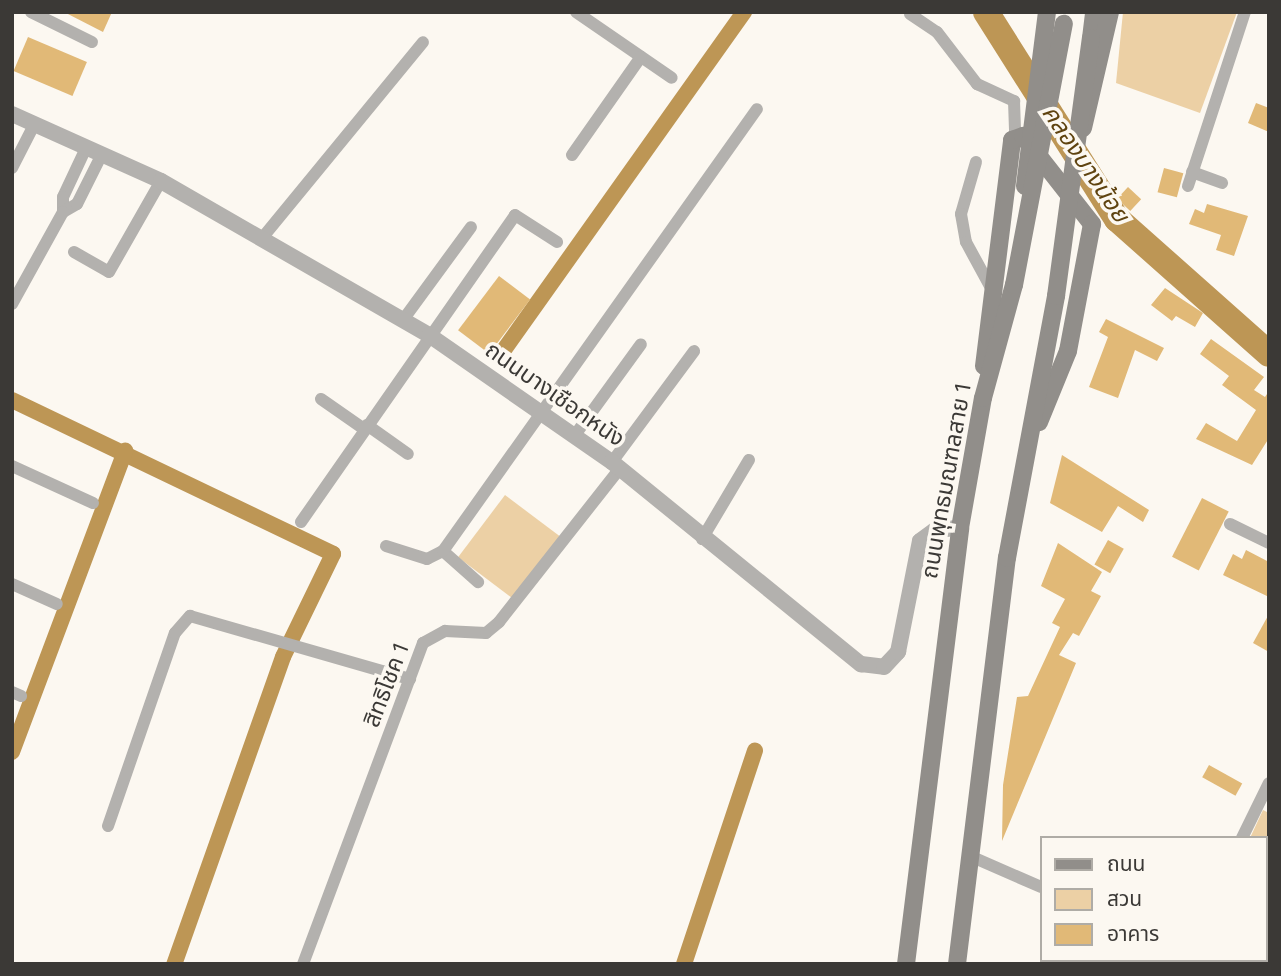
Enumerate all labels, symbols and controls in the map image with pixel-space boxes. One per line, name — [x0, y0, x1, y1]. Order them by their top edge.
water label: คลองบางน้อย — [1035, 100, 1135, 228]
street label: ถนนบางเชือกหนัง — [480, 336, 630, 452]
street label: ถนนพุทธมณฑลสาย 1 — [915, 381, 977, 581]
street label: สิทธิโชค 1 — [357, 639, 415, 731]
legend — [1040, 836, 1267, 962]
text: ถนน — [1107, 851, 1145, 877]
text: สวน — [1107, 886, 1142, 912]
text: อาคาร — [1107, 921, 1159, 947]

